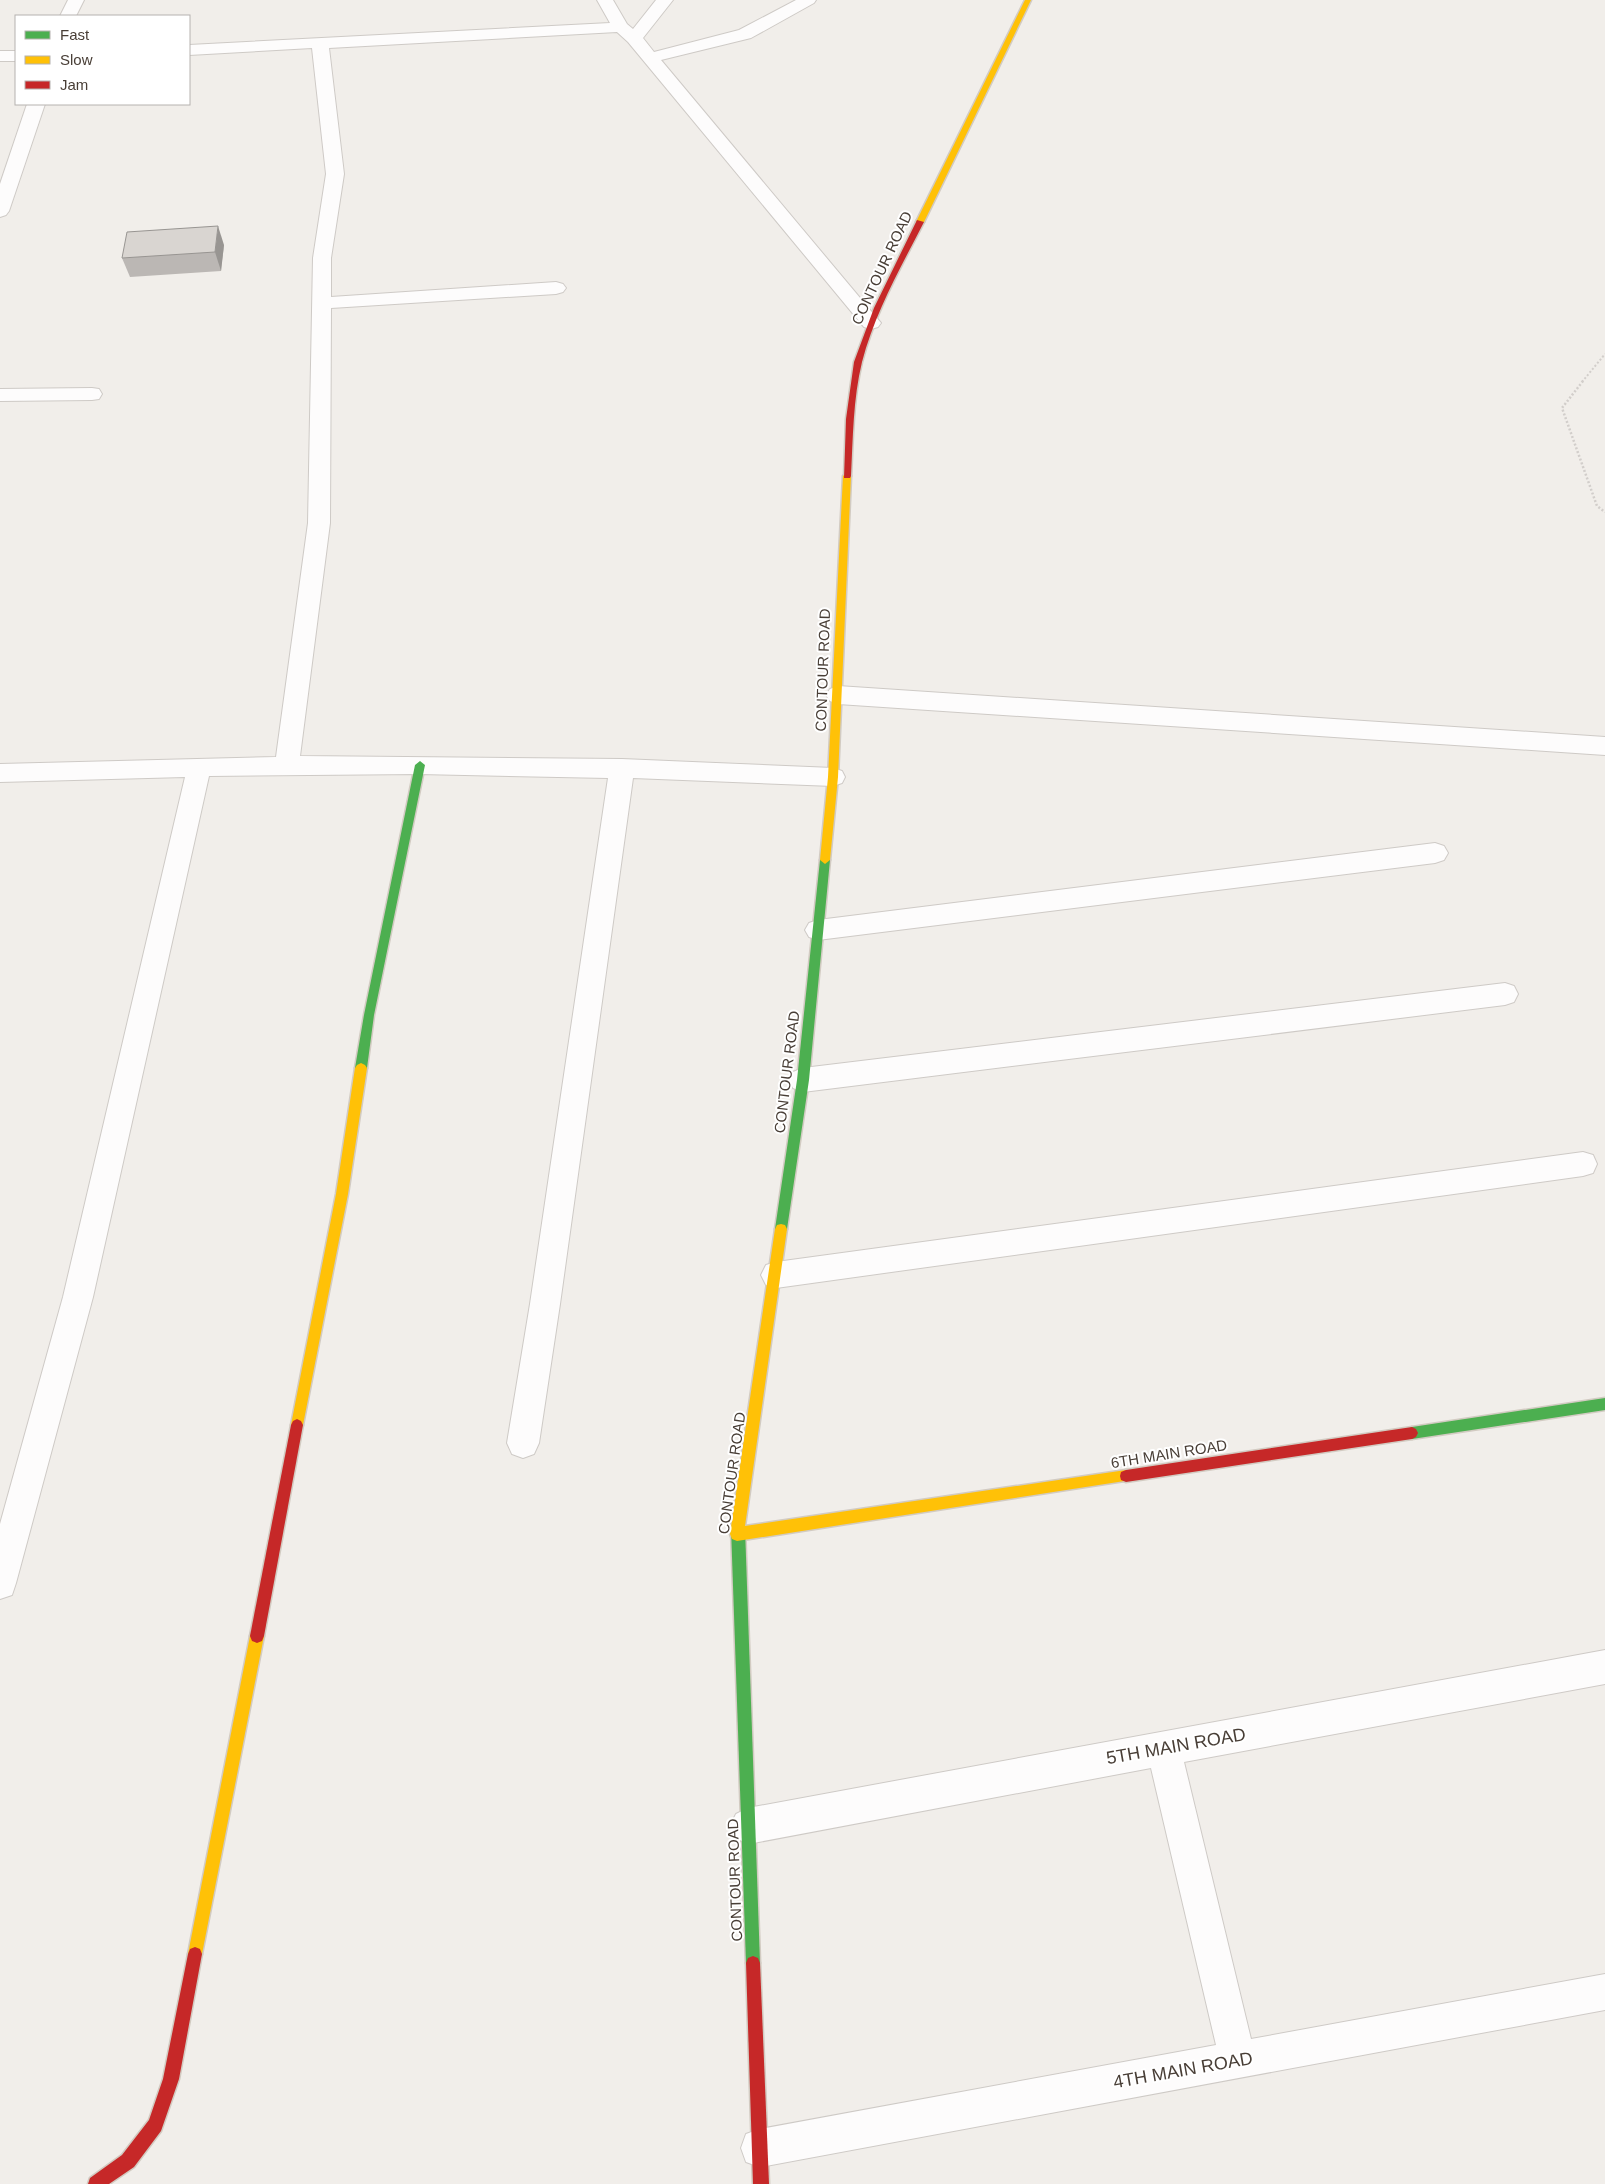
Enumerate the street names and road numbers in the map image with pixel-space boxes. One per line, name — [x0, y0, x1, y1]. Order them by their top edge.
street label: CONTOUR ROAD — [848, 208, 915, 327]
street label: CONTOUR ROAD — [812, 608, 833, 732]
street label: CONTOUR ROAD — [771, 1010, 802, 1134]
street label: CONTOUR ROAD — [715, 1411, 749, 1535]
street label: 6TH MAIN ROAD — [1110, 1436, 1228, 1471]
street label: 5TH MAIN ROAD — [1105, 1724, 1247, 1768]
street label: CONTOUR ROAD — [724, 1818, 745, 1942]
street label: 4TH MAIN ROAD — [1112, 2048, 1254, 2092]

